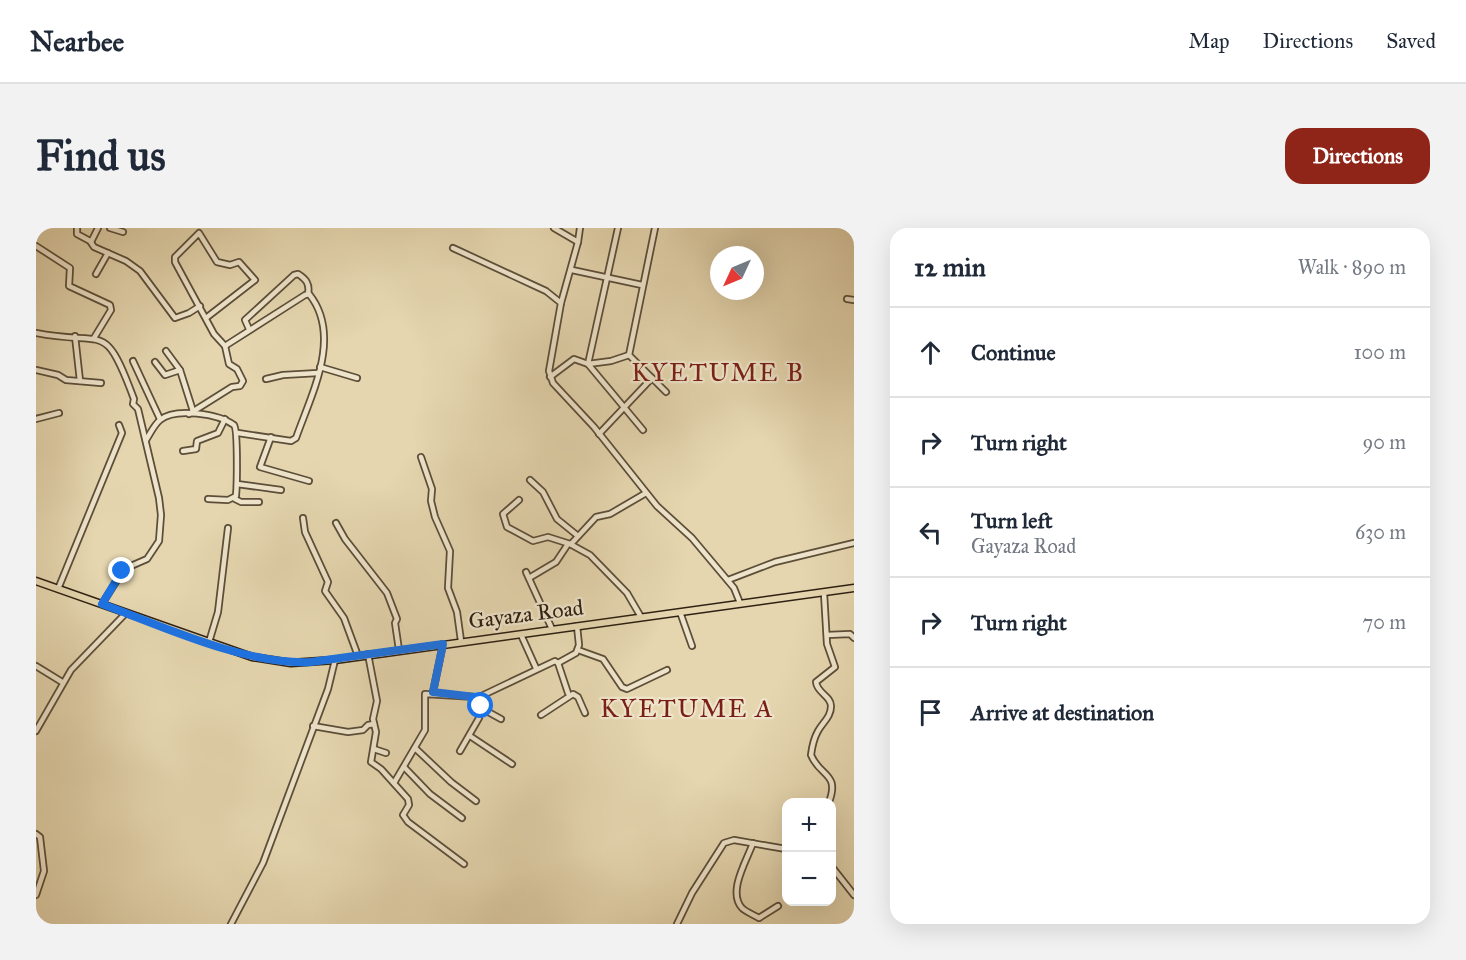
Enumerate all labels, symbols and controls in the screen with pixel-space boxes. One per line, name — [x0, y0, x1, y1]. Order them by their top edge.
text: Nearbee — [30, 24, 124, 59]
text: Map — [1189, 28, 1230, 54]
text: Directions — [1263, 28, 1353, 54]
text: Saved — [1386, 28, 1436, 54]
button: Directions — [1285, 128, 1430, 184]
text: Find us — [36, 130, 166, 182]
north arrow — [710, 246, 764, 300]
text: 12 min — [914, 251, 986, 283]
text: Walk · 890 m — [1298, 255, 1406, 279]
icon: ahead — [914, 336, 947, 369]
text: Continue — [971, 339, 1056, 366]
text: 100 m — [1354, 340, 1406, 364]
district label: KYETUME B — [631, 356, 805, 388]
icon: right — [914, 426, 947, 459]
text: Turn right — [971, 429, 1067, 456]
text: 90 m — [1363, 430, 1406, 454]
text: Turn left — [971, 507, 1053, 534]
icon: left — [914, 516, 947, 549]
text: 630 m — [1355, 520, 1406, 544]
text: Gayaza Road — [971, 534, 1076, 558]
route end — [108, 557, 134, 583]
street label: Gayaza Road — [467, 594, 585, 634]
icon: right — [914, 606, 947, 639]
text: Turn right — [971, 609, 1067, 636]
text: 70 m — [1363, 610, 1406, 634]
route start — [467, 692, 493, 718]
district label: KYETUME A — [600, 692, 774, 724]
icon: arrive — [914, 696, 947, 729]
text: Arrive at destination — [971, 699, 1154, 726]
map controls — [782, 798, 836, 906]
button: + — [782, 798, 836, 852]
button: − — [782, 852, 836, 906]

